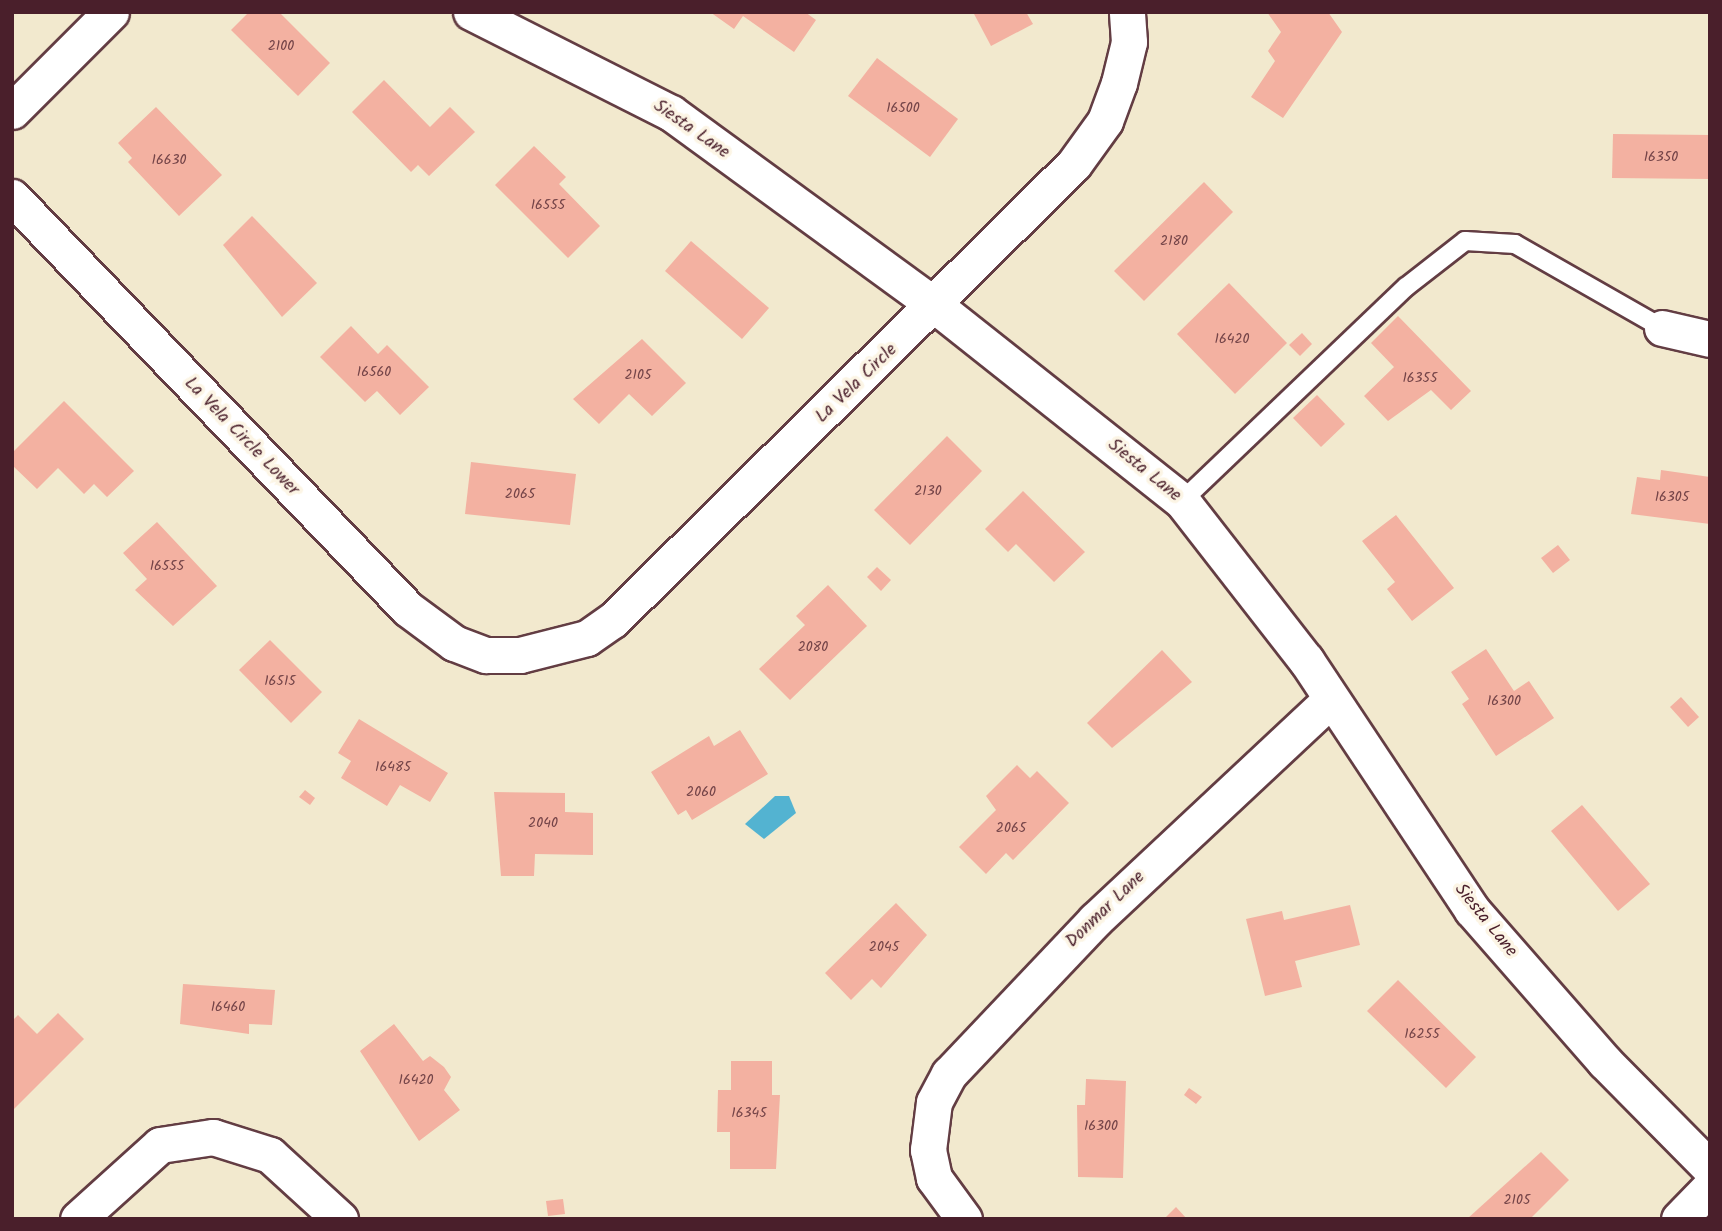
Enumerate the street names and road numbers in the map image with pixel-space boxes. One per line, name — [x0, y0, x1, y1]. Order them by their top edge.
street label: Siesta Lane — [649, 96, 733, 164]
street label: La Vela Circle — [812, 340, 902, 428]
street label: La Vela Circle Lower — [179, 373, 303, 501]
street label: Siesta Lane — [1103, 435, 1185, 507]
street label: Donmar Lane — [1062, 867, 1150, 953]
street label: Siesta Lane — [1449, 880, 1521, 962]

